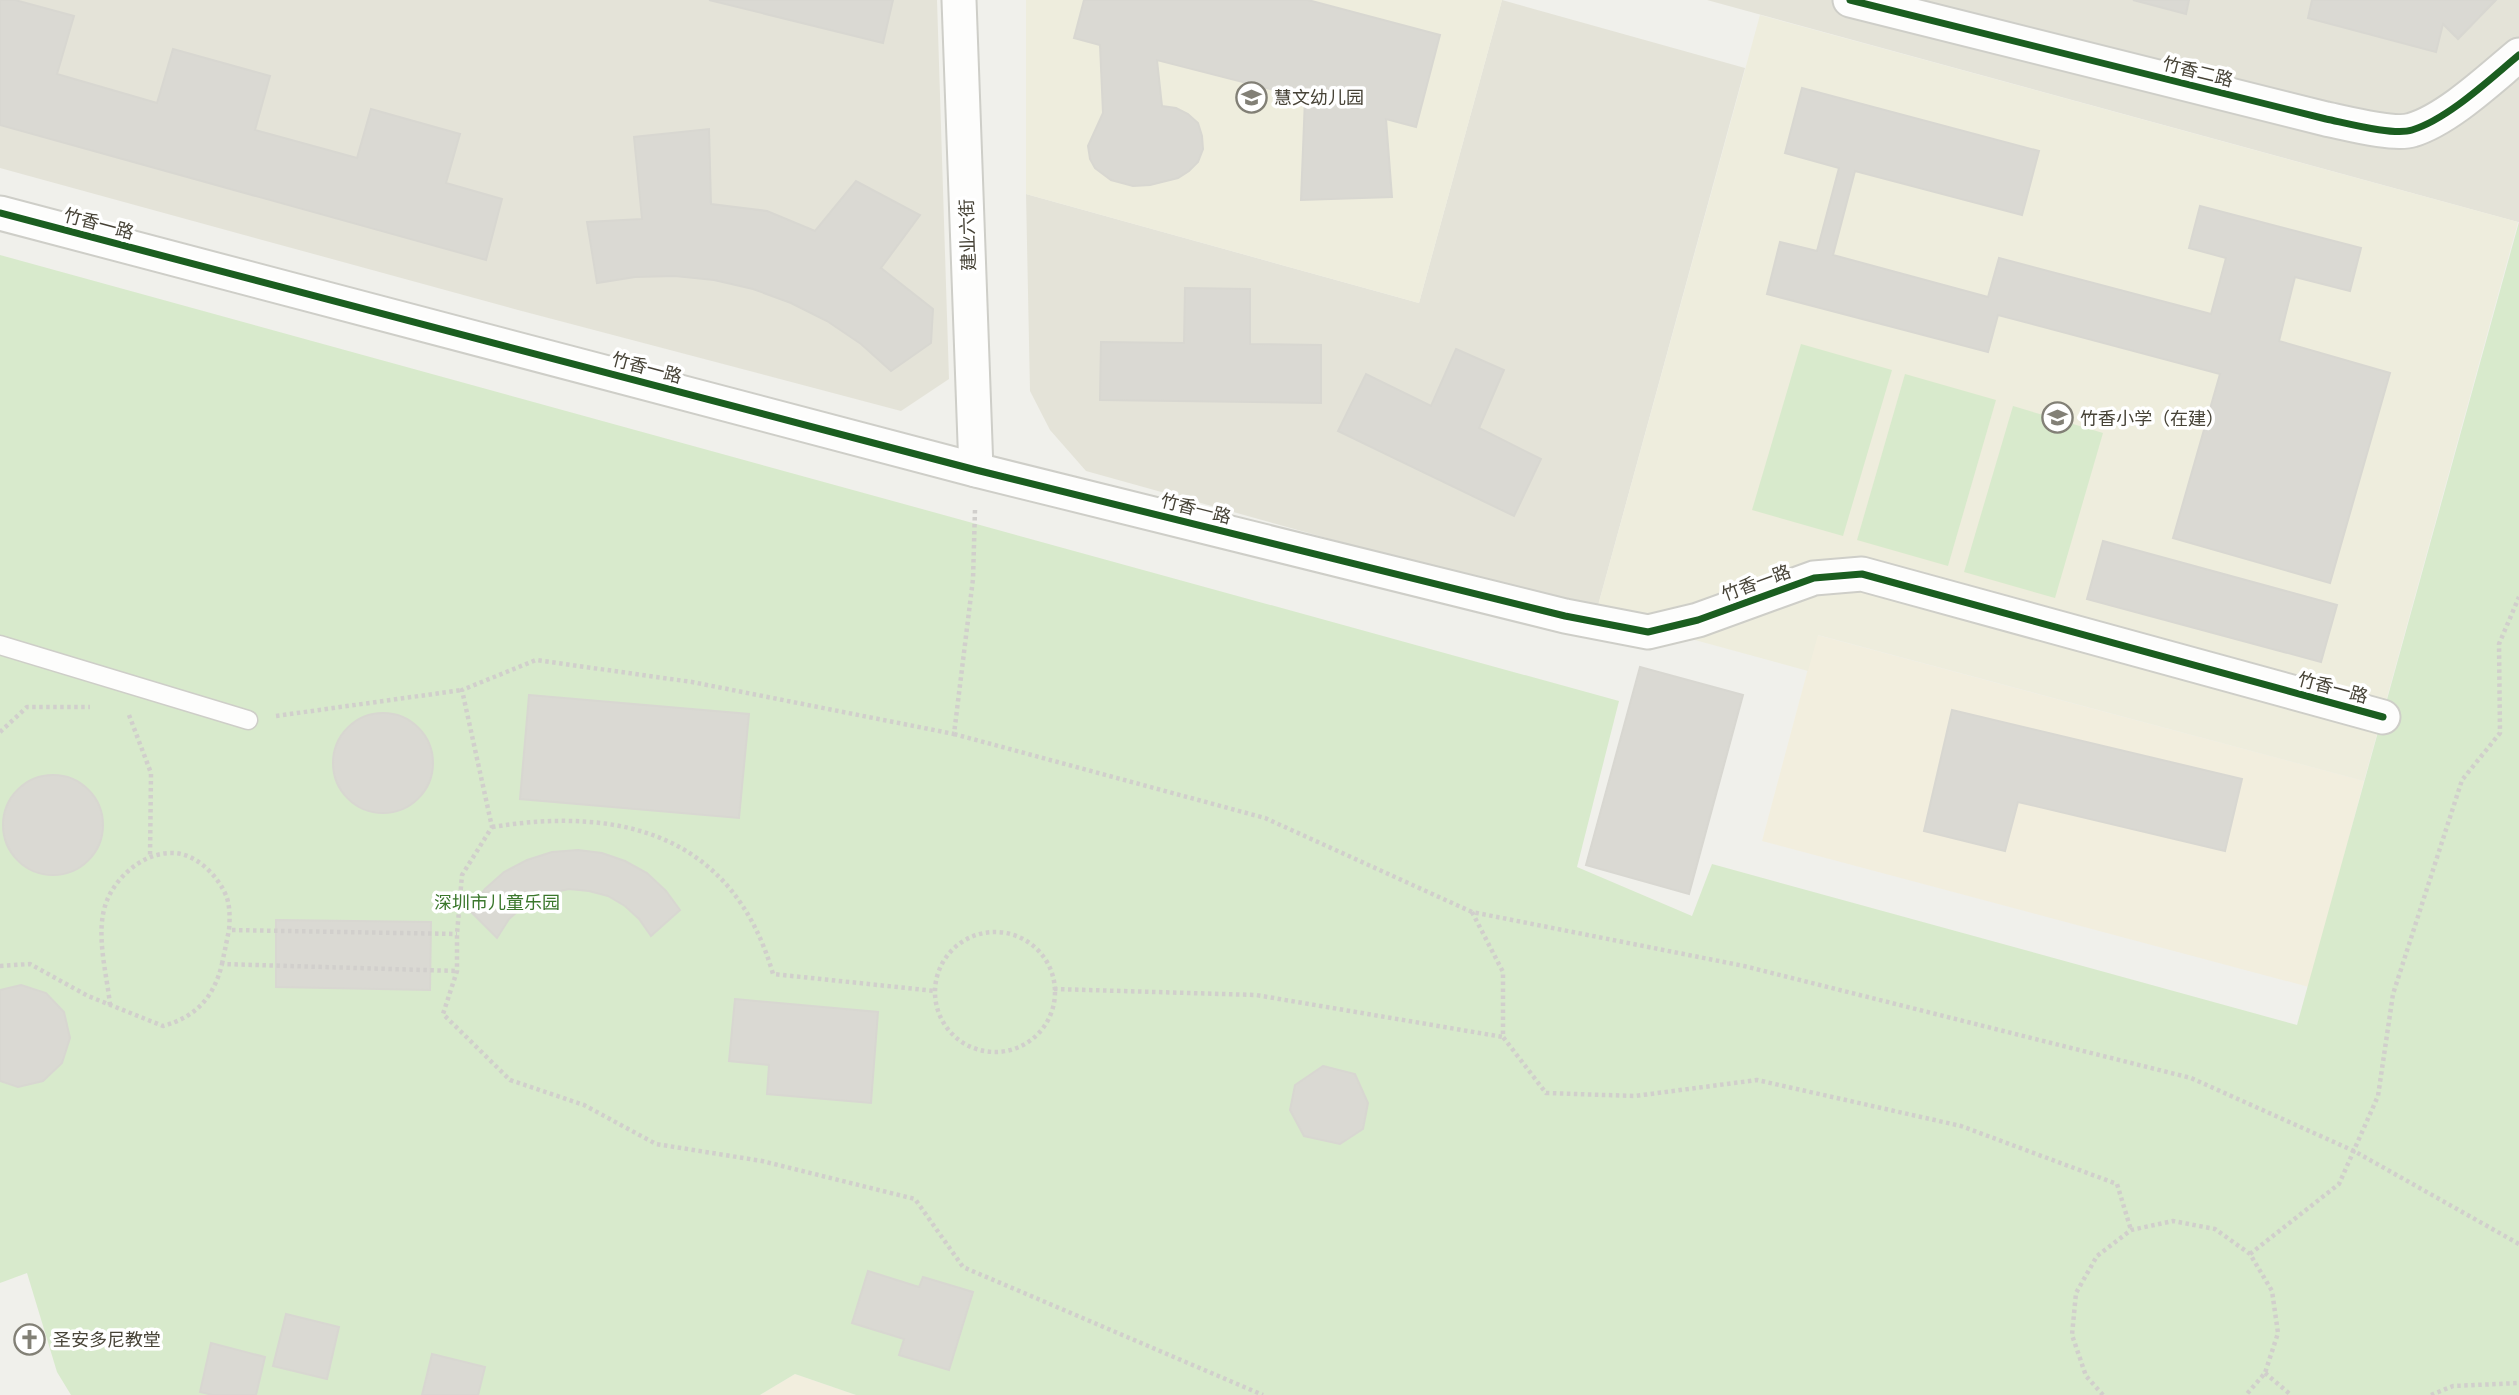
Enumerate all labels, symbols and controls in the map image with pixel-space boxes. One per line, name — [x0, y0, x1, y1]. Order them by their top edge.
street label: 竹香二路 — [2161, 53, 2235, 89]
school or university icon: 慧文幼儿园 — [1234, 80, 1268, 114]
place label: 慧文幼儿园 — [1274, 87, 1364, 107]
street label: 建业六街 — [956, 199, 978, 271]
street label: 竹香一路 — [62, 204, 136, 242]
street label: 竹香一路 — [610, 348, 684, 386]
school or university icon: 竹香小学（在建） — [2040, 401, 2074, 435]
place label: 竹香小学（在建） — [2080, 408, 2224, 428]
street label: 竹香一路 — [1159, 490, 1233, 526]
street label: 竹香一路 — [1719, 560, 1793, 604]
street label: 竹香一路 — [2296, 668, 2370, 706]
park label: 深圳市儿童乐园 — [434, 892, 560, 912]
church icon: 圣安多尼教堂 — [13, 1322, 47, 1356]
place label: 圣安多尼教堂 — [53, 1329, 161, 1349]

